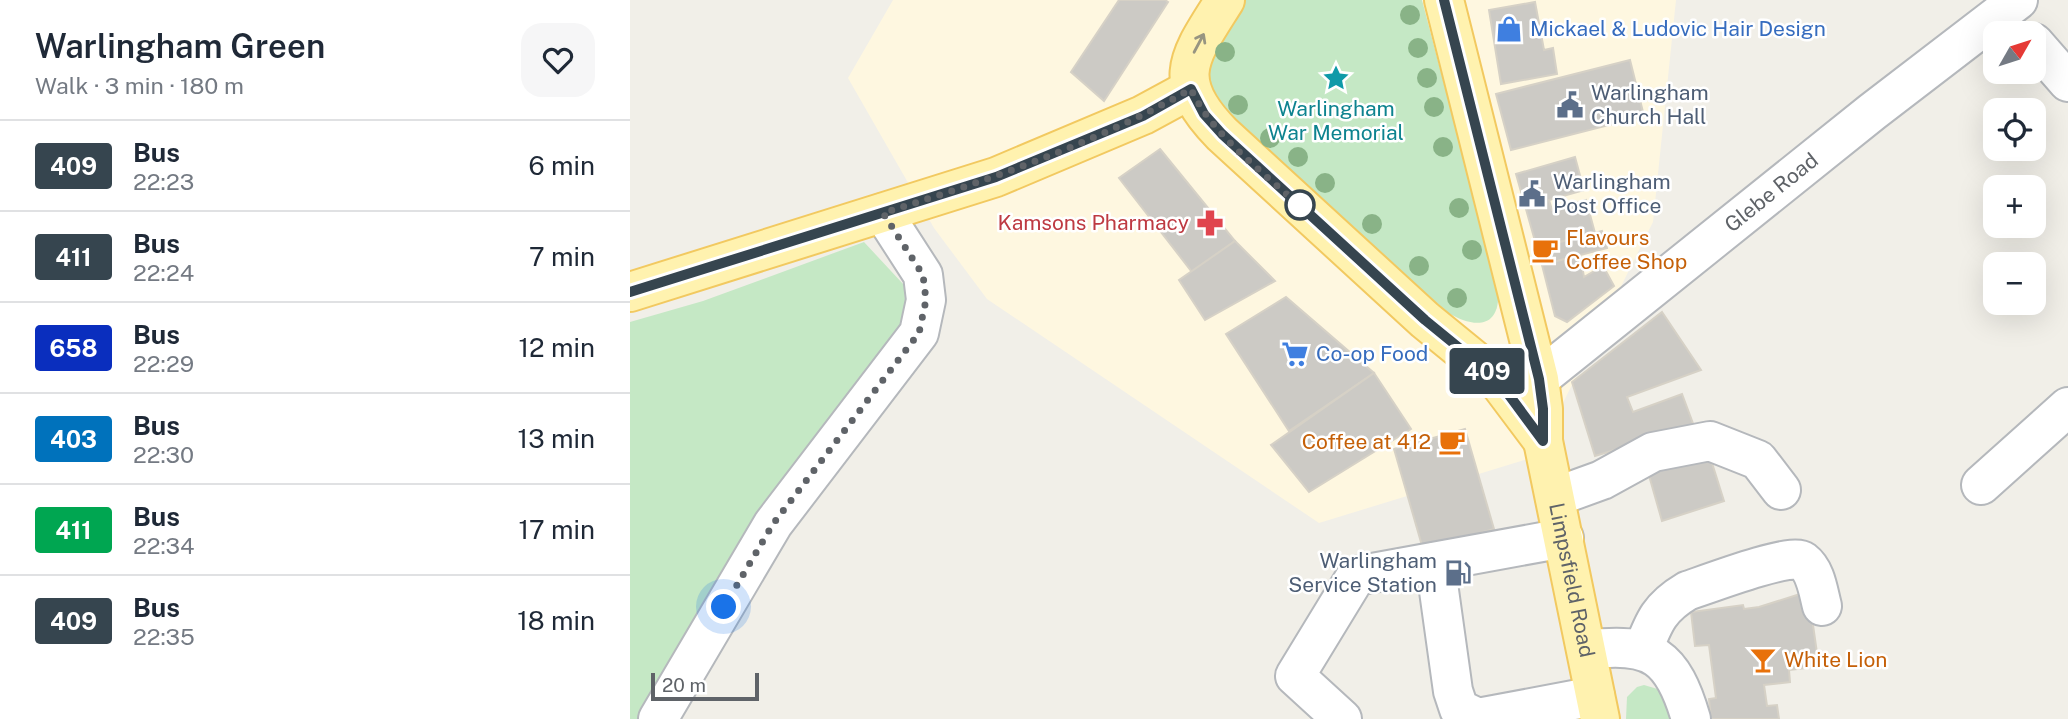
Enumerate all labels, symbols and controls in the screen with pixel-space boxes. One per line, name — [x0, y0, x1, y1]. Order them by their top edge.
shop icon: Mickael & Ludovic Hair Design — [1494, 14, 1524, 44]
place label: Mickael & Ludovic Hair Design — [1530, 16, 1826, 41]
north arrow — [1983, 21, 2046, 84]
map controls — [1983, 21, 2046, 315]
button: heart — [521, 23, 595, 97]
text: Warlingham Green — [35, 27, 325, 65]
one-way arrow — [1193, 33, 1207, 53]
place icon: Warlingham War Memorial — [1321, 63, 1351, 93]
text: Walk · 3 min · 180 m — [35, 72, 244, 99]
place label: Warlingham Church Hall — [1591, 80, 1709, 129]
public building icon: Warlingham Church Hall — [1555, 90, 1585, 120]
place label: Warlingham War Memorial — [1268, 96, 1404, 145]
button: locate — [1983, 98, 2046, 161]
text: Bus — [133, 137, 180, 168]
street label: Glebe Road — [1720, 147, 1823, 237]
text: 6 min — [528, 150, 595, 181]
text: 409 — [50, 152, 97, 180]
text: 22:23 — [133, 168, 194, 195]
place label: Warlingham Post Office — [1553, 169, 1671, 218]
button: + — [1983, 175, 2046, 238]
public building icon: Warlingham Post Office — [1517, 179, 1547, 209]
unlabelled marker — [1285, 190, 1315, 220]
pharmacy icon: Kamsons Pharmacy — [1195, 208, 1225, 238]
place label: Kamsons Pharmacy — [998, 210, 1189, 235]
place label: Flavours Coffee Shop — [1566, 225, 1687, 274]
text: Bus — [133, 228, 180, 259]
cafe icon: Flavours Coffee Shop — [1530, 235, 1560, 265]
text: 7 min — [529, 241, 595, 272]
text: 411 — [55, 243, 92, 271]
button: − — [1983, 252, 2046, 315]
text: 22:24 — [133, 259, 194, 286]
text: Bus — [133, 319, 180, 350]
text: 12 min — [519, 332, 595, 363]
text: 658 — [49, 334, 98, 362]
supermarket icon: Co-op Food — [1280, 339, 1310, 369]
place label: Co-op Food — [1316, 341, 1428, 366]
line badge: 409 — [1447, 348, 1527, 394]
text: 22:29 — [133, 350, 194, 377]
text: 409 — [1464, 357, 1510, 385]
text: Bus — [133, 410, 180, 441]
text: 13 min — [518, 423, 595, 454]
text: 403 — [50, 425, 97, 453]
cafe icon: Coffee at 412 — [1437, 427, 1467, 457]
place label: Coffee at 412 — [1302, 429, 1431, 454]
text: 22:30 — [133, 441, 194, 468]
text: Bus — [133, 501, 180, 532]
street label: Limpsfield Road — [1544, 501, 1600, 660]
text: 17 min — [518, 514, 595, 545]
text: 411 — [55, 516, 92, 544]
text: 22:34 — [133, 532, 195, 559]
place label: Warlingham Service Station — [1288, 548, 1437, 597]
fuel station icon: Warlingham Service Station — [1443, 558, 1473, 588]
your location — [706, 589, 741, 624]
text: Bus — [133, 592, 180, 623]
text: 18 min — [517, 605, 595, 636]
text: 409 — [50, 607, 97, 635]
text: 22:35 — [133, 623, 195, 650]
bar icon: White Lion — [1748, 645, 1778, 675]
place label: White Lion — [1784, 647, 1887, 672]
scale bar — [651, 670, 760, 702]
text: 20 m — [662, 674, 706, 696]

